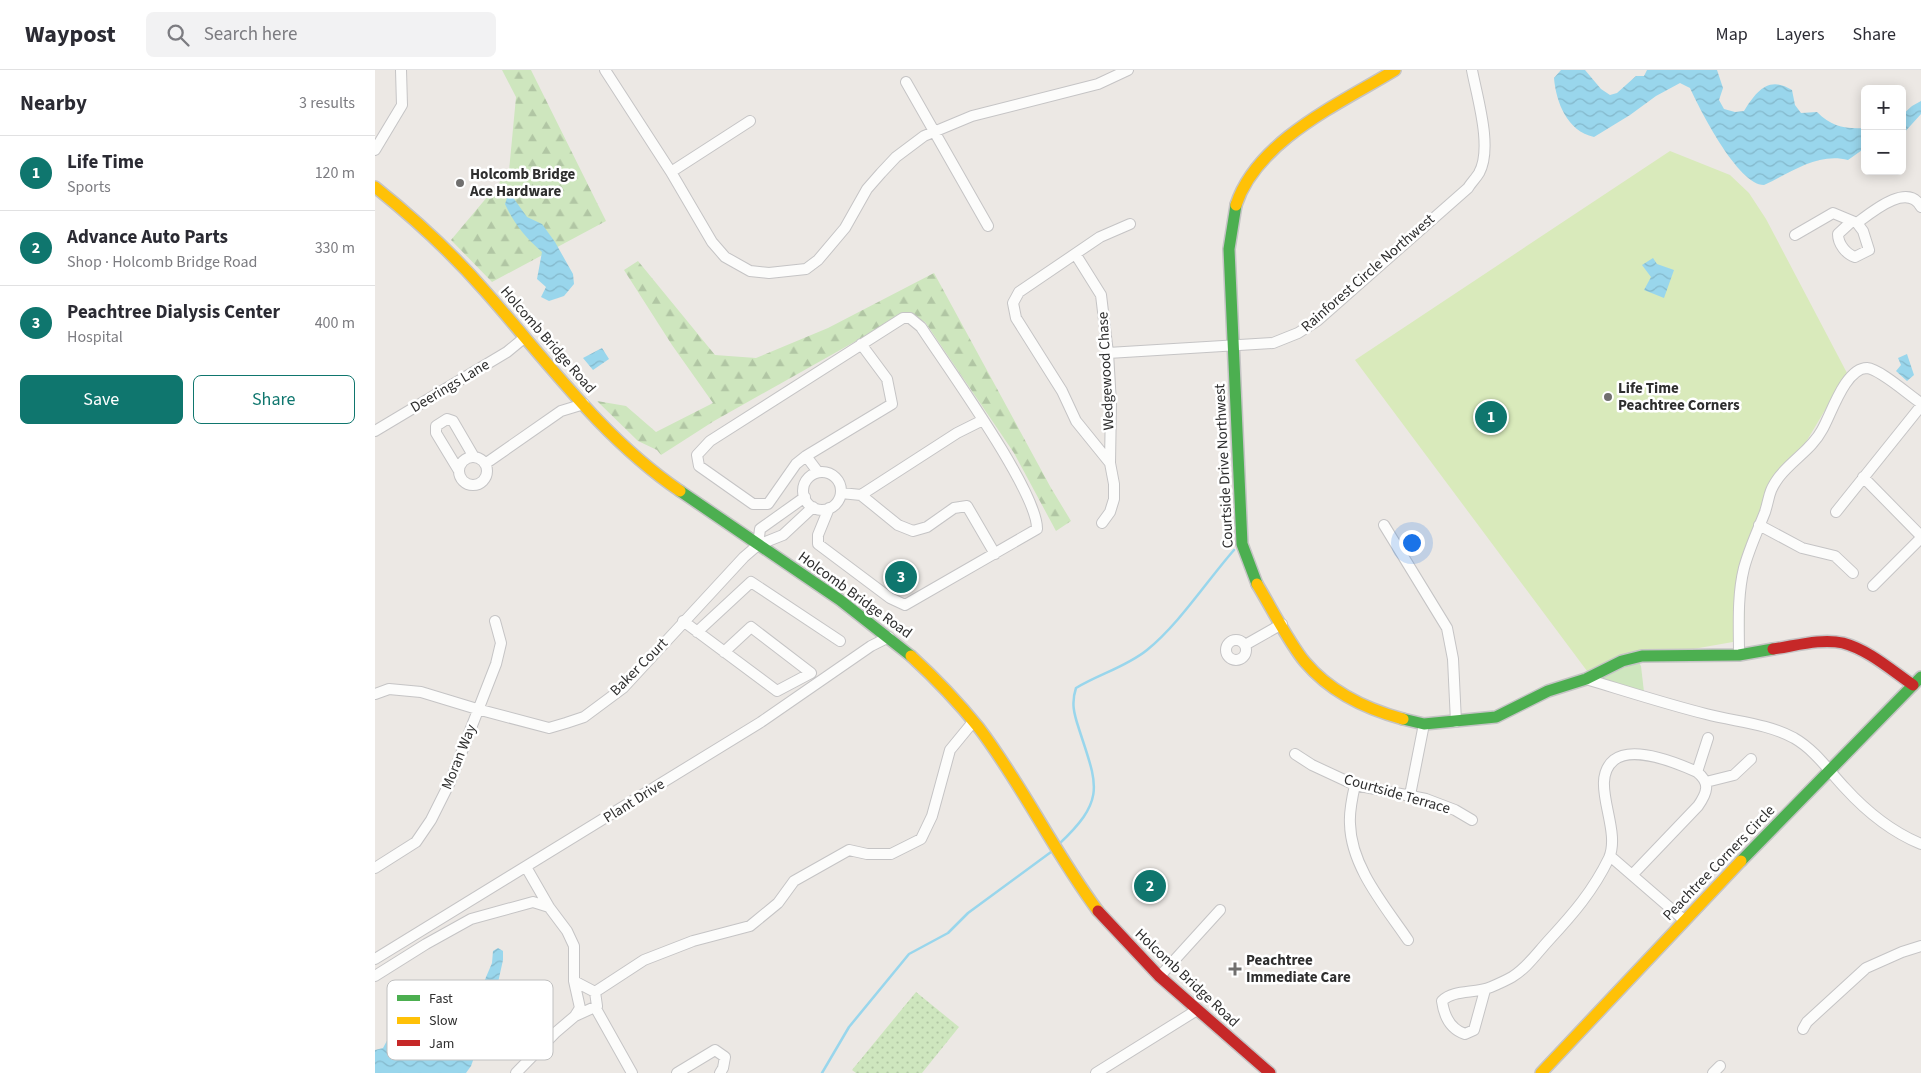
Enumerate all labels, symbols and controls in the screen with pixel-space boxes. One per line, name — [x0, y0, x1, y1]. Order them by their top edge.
search box — [146, 12, 496, 57]
text: Waypost — [25, 17, 116, 52]
icon: search — [164, 21, 192, 49]
text: Search here — [204, 21, 297, 48]
text: Map — [1716, 22, 1748, 47]
text: Layers — [1776, 22, 1825, 47]
text: Share — [1853, 22, 1896, 47]
map controls — [1861, 85, 1906, 175]
button: + — [1861, 85, 1906, 130]
text: Nearby — [20, 88, 87, 118]
text: 3 results — [299, 92, 355, 114]
button: − — [1861, 130, 1906, 175]
text: Life Time — [67, 149, 144, 176]
text: 1 — [32, 162, 40, 184]
text: 120 m — [315, 162, 355, 184]
place label: Holcomb Bridge Ace Hardware — [469, 164, 576, 202]
text: Sports — [67, 176, 111, 198]
marker: Holcomb Bridge Ace Hardware — [454, 177, 466, 189]
street label: Rainforest Circle Northwest — [1297, 209, 1439, 337]
text: Advance Auto Parts — [67, 224, 228, 251]
text: 2 — [32, 237, 40, 259]
text: 330 m — [315, 237, 355, 259]
text: Shop · Holcomb Bridge Road — [67, 251, 257, 273]
street label: Holcomb Bridge Road — [495, 282, 601, 398]
text: Peachtree Dialysis Center — [67, 299, 280, 326]
street label: Wedgewood Chase — [1092, 311, 1120, 431]
text: 3 — [32, 312, 40, 334]
text: 400 m — [315, 312, 355, 334]
text: Hospital — [67, 326, 123, 348]
street label: Deerings Lane — [407, 354, 493, 418]
button: Save — [20, 375, 183, 424]
button: Share — [193, 375, 355, 424]
place label: Life Time Peachtree Corners — [1618, 378, 1740, 416]
street label: Courtside Drive Northwest — [1209, 383, 1239, 549]
marker: Life Time Peachtree Corners — [1602, 391, 1614, 403]
pin: 1 — [1475, 398, 1507, 436]
your location — [1399, 530, 1425, 556]
street label: Holcomb Bridge Road — [794, 546, 916, 644]
pin: 3 — [885, 558, 917, 596]
street label: Baker Court — [605, 633, 673, 701]
street label: Moran Way — [436, 721, 482, 793]
street label: Courtside Terrace — [1341, 769, 1453, 819]
street label: Plant Drive — [599, 774, 669, 828]
street label: Peachtree Corners Circle — [1658, 801, 1780, 925]
pin: 2 — [1134, 867, 1166, 905]
street label: Holcomb Bridge Road — [1130, 924, 1244, 1032]
place label: Peachtree Immediate Care — [1246, 950, 1351, 988]
marker: Peachtree Immediate Care — [1228, 962, 1242, 976]
legend — [387, 980, 553, 1060]
text: Fast — [429, 989, 453, 1009]
text: Slow — [429, 1011, 458, 1031]
text: Jam — [429, 1034, 454, 1054]

